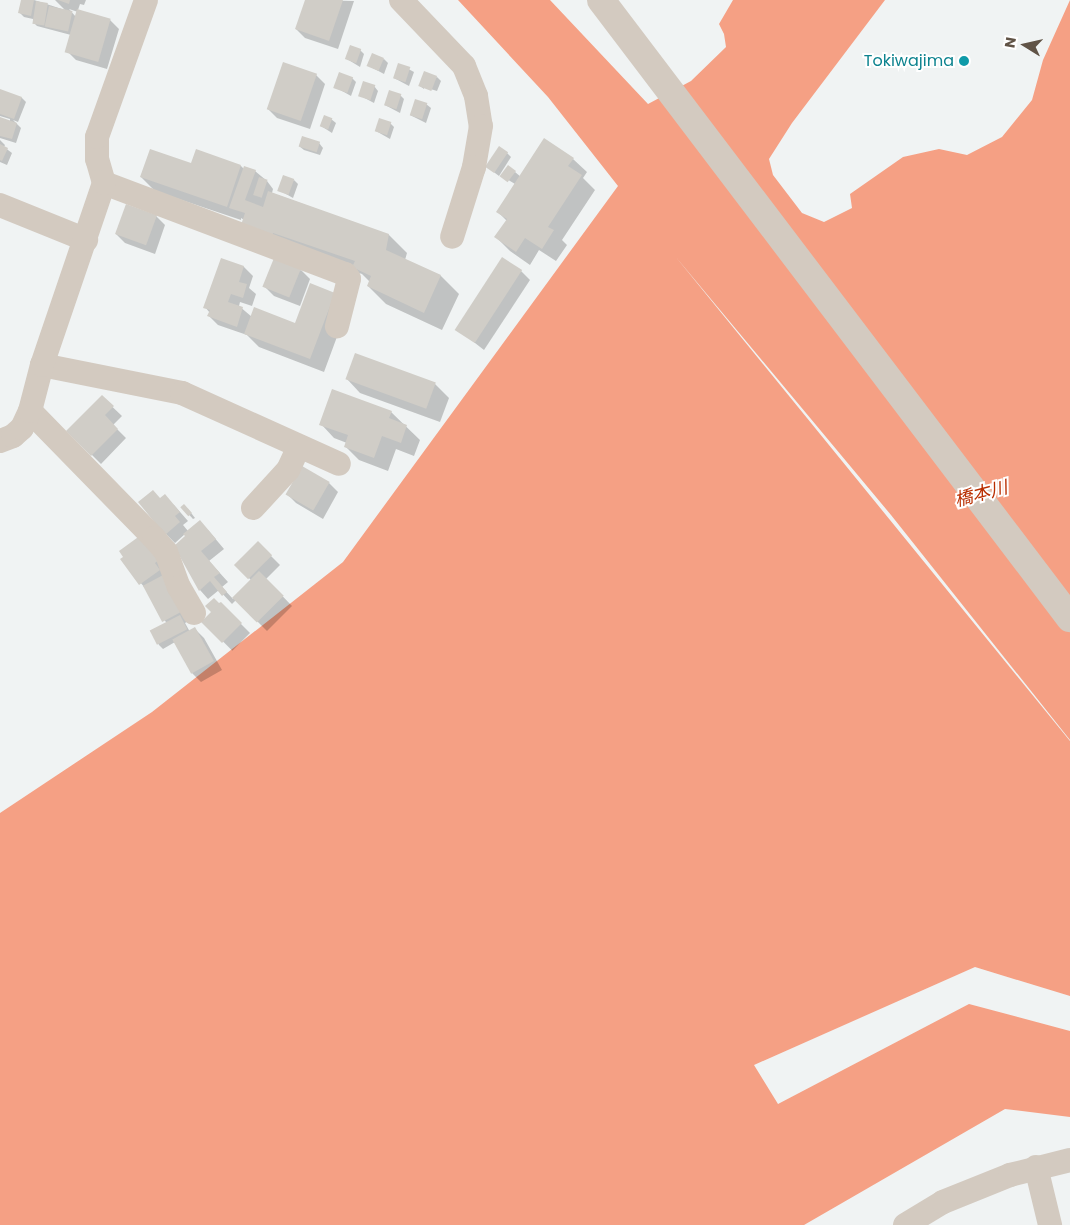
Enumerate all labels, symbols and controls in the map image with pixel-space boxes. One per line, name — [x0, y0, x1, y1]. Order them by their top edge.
north arrow — [1000, 20, 1050, 70]
text: N — [999, 35, 1021, 49]
place label: Tokiwajima — [864, 51, 954, 71]
marker: Tokiwajima — [958, 55, 970, 67]
water label: 橋本川 — [952, 477, 1010, 511]

